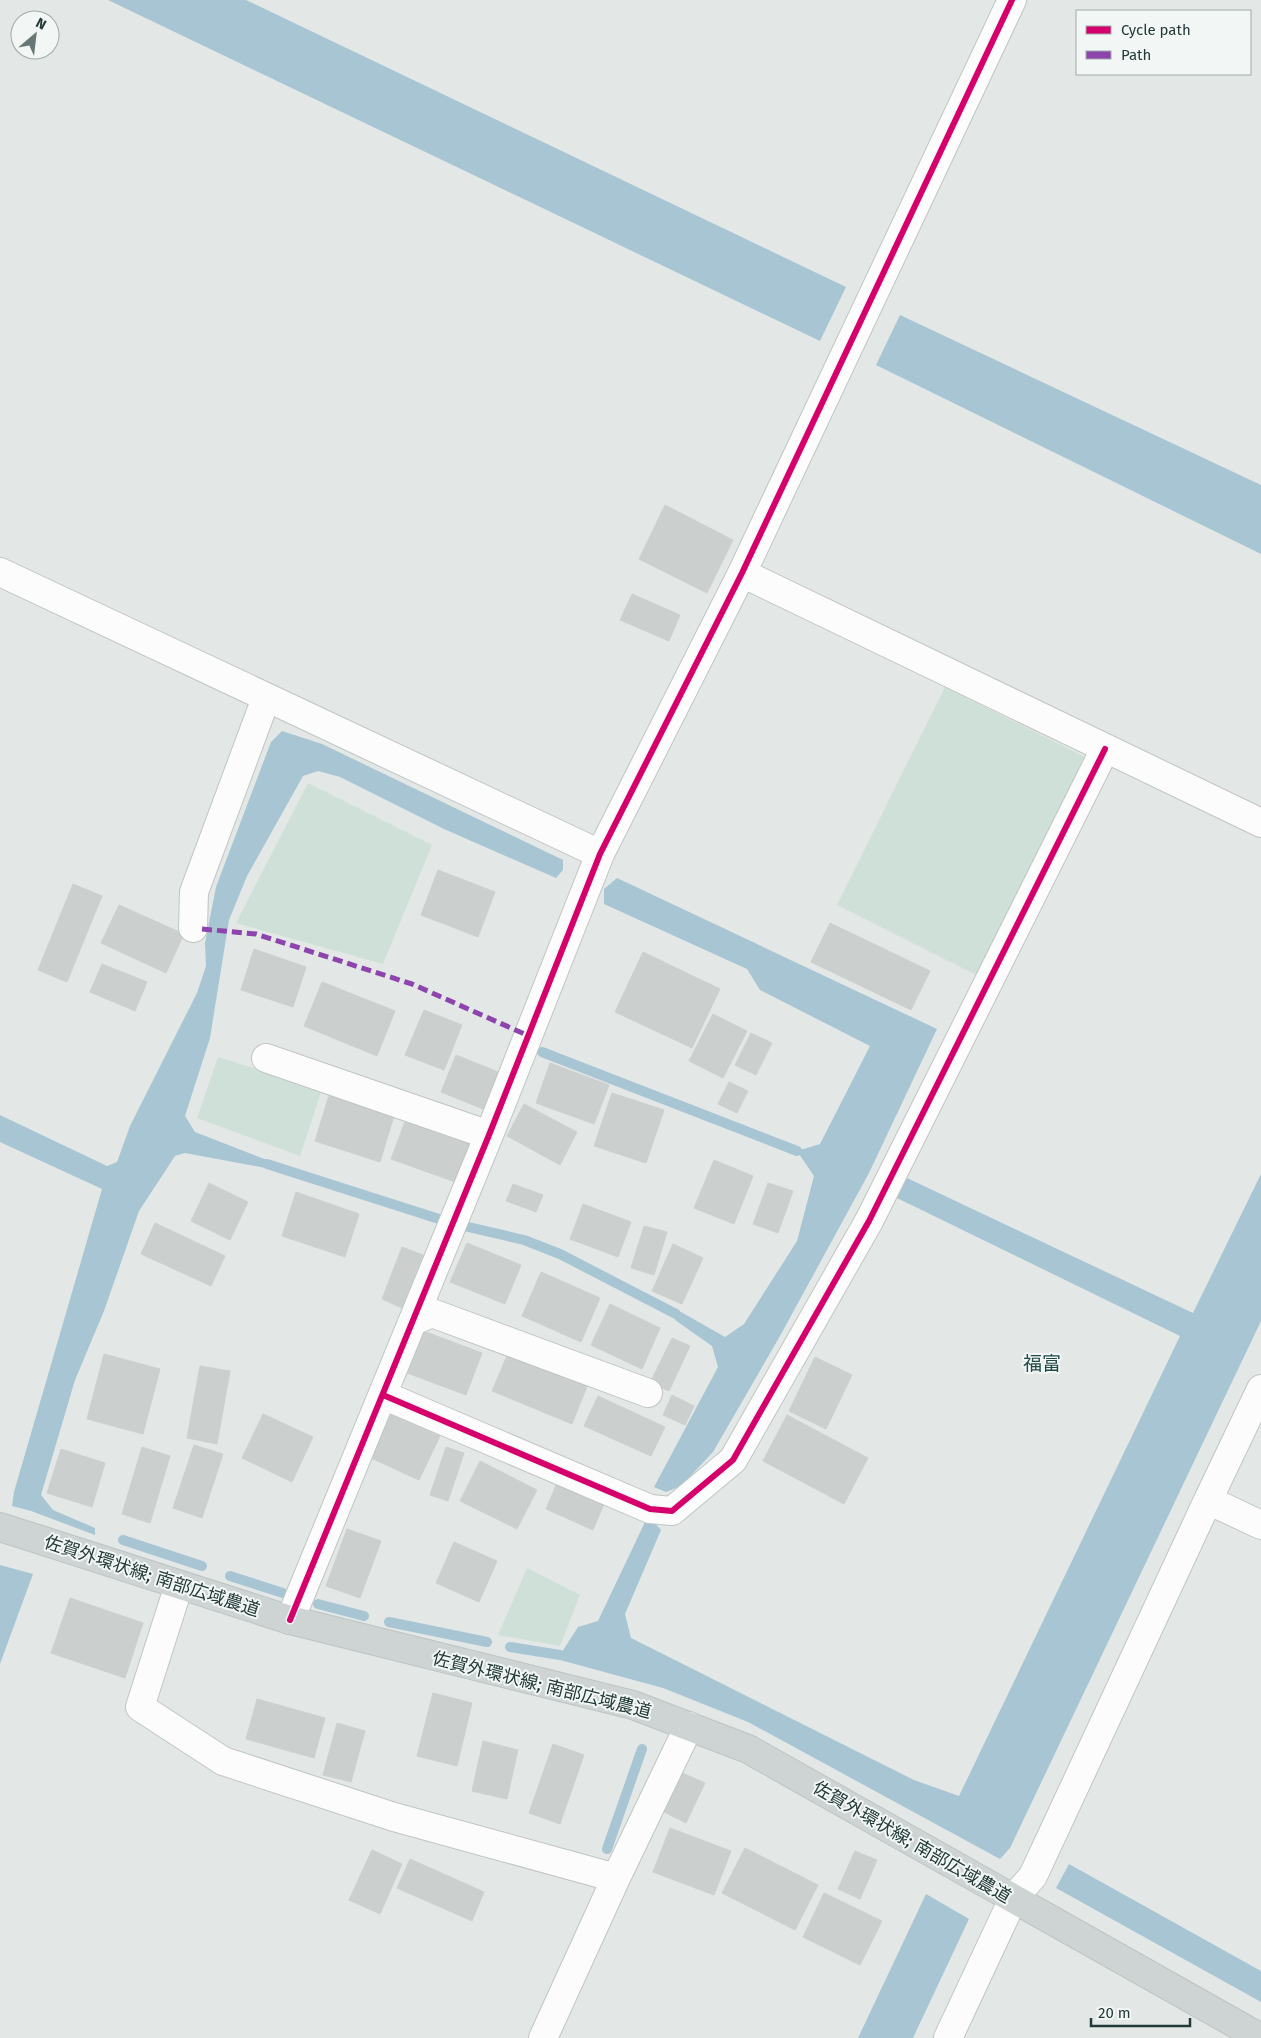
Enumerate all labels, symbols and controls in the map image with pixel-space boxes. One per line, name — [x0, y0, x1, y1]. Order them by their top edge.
north arrow — [10, 10, 60, 60]
legend — [1076, 10, 1251, 75]
text: N — [33, 14, 49, 34]
text: Cycle path — [1121, 21, 1191, 39]
text: Path — [1121, 46, 1151, 64]
district label: 福富 — [1023, 1352, 1061, 1375]
street label: 佐賀外環状線; 南部広域農道 — [42, 1531, 262, 1621]
street label: 佐賀外環状線; 南部広域農道 — [430, 1647, 654, 1723]
street label: 佐賀外環状線; 南部広域農道 — [809, 1776, 1015, 1908]
scale bar — [1091, 1996, 1190, 2028]
text: 20 m — [1098, 2004, 1131, 2022]

